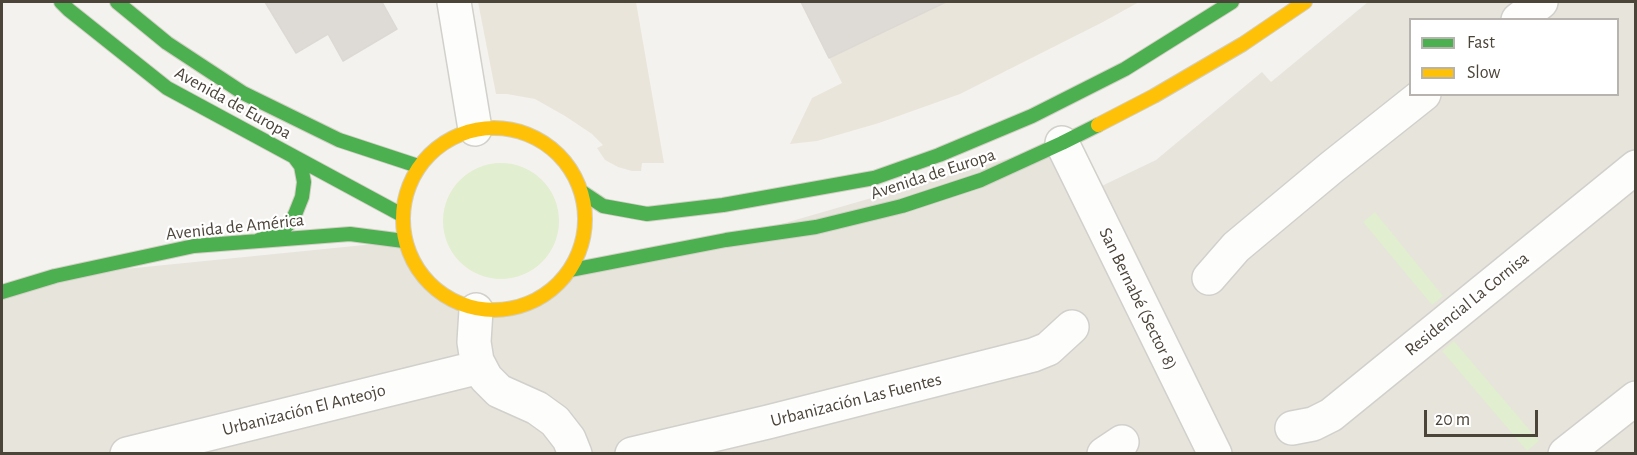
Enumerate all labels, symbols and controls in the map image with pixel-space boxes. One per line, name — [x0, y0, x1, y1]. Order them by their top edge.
legend — [1409, 18, 1619, 96]
text: Fast — [1467, 34, 1495, 52]
street label: Avenida de Europa — [171, 62, 295, 144]
text: Slow — [1467, 64, 1500, 82]
street label: Avenida de Europa — [868, 144, 998, 204]
street label: Avenida de América — [165, 209, 305, 245]
street label: San Bernabé (Sector 8) — [1094, 224, 1182, 374]
street label: Residencial La Cornisa — [1401, 247, 1533, 361]
street label: Urbanización Las Fuentes — [768, 368, 944, 432]
street label: Urbanización El Anteojo — [220, 379, 388, 441]
scale bar — [1427, 398, 1541, 436]
text: 20 m — [1435, 411, 1470, 429]

